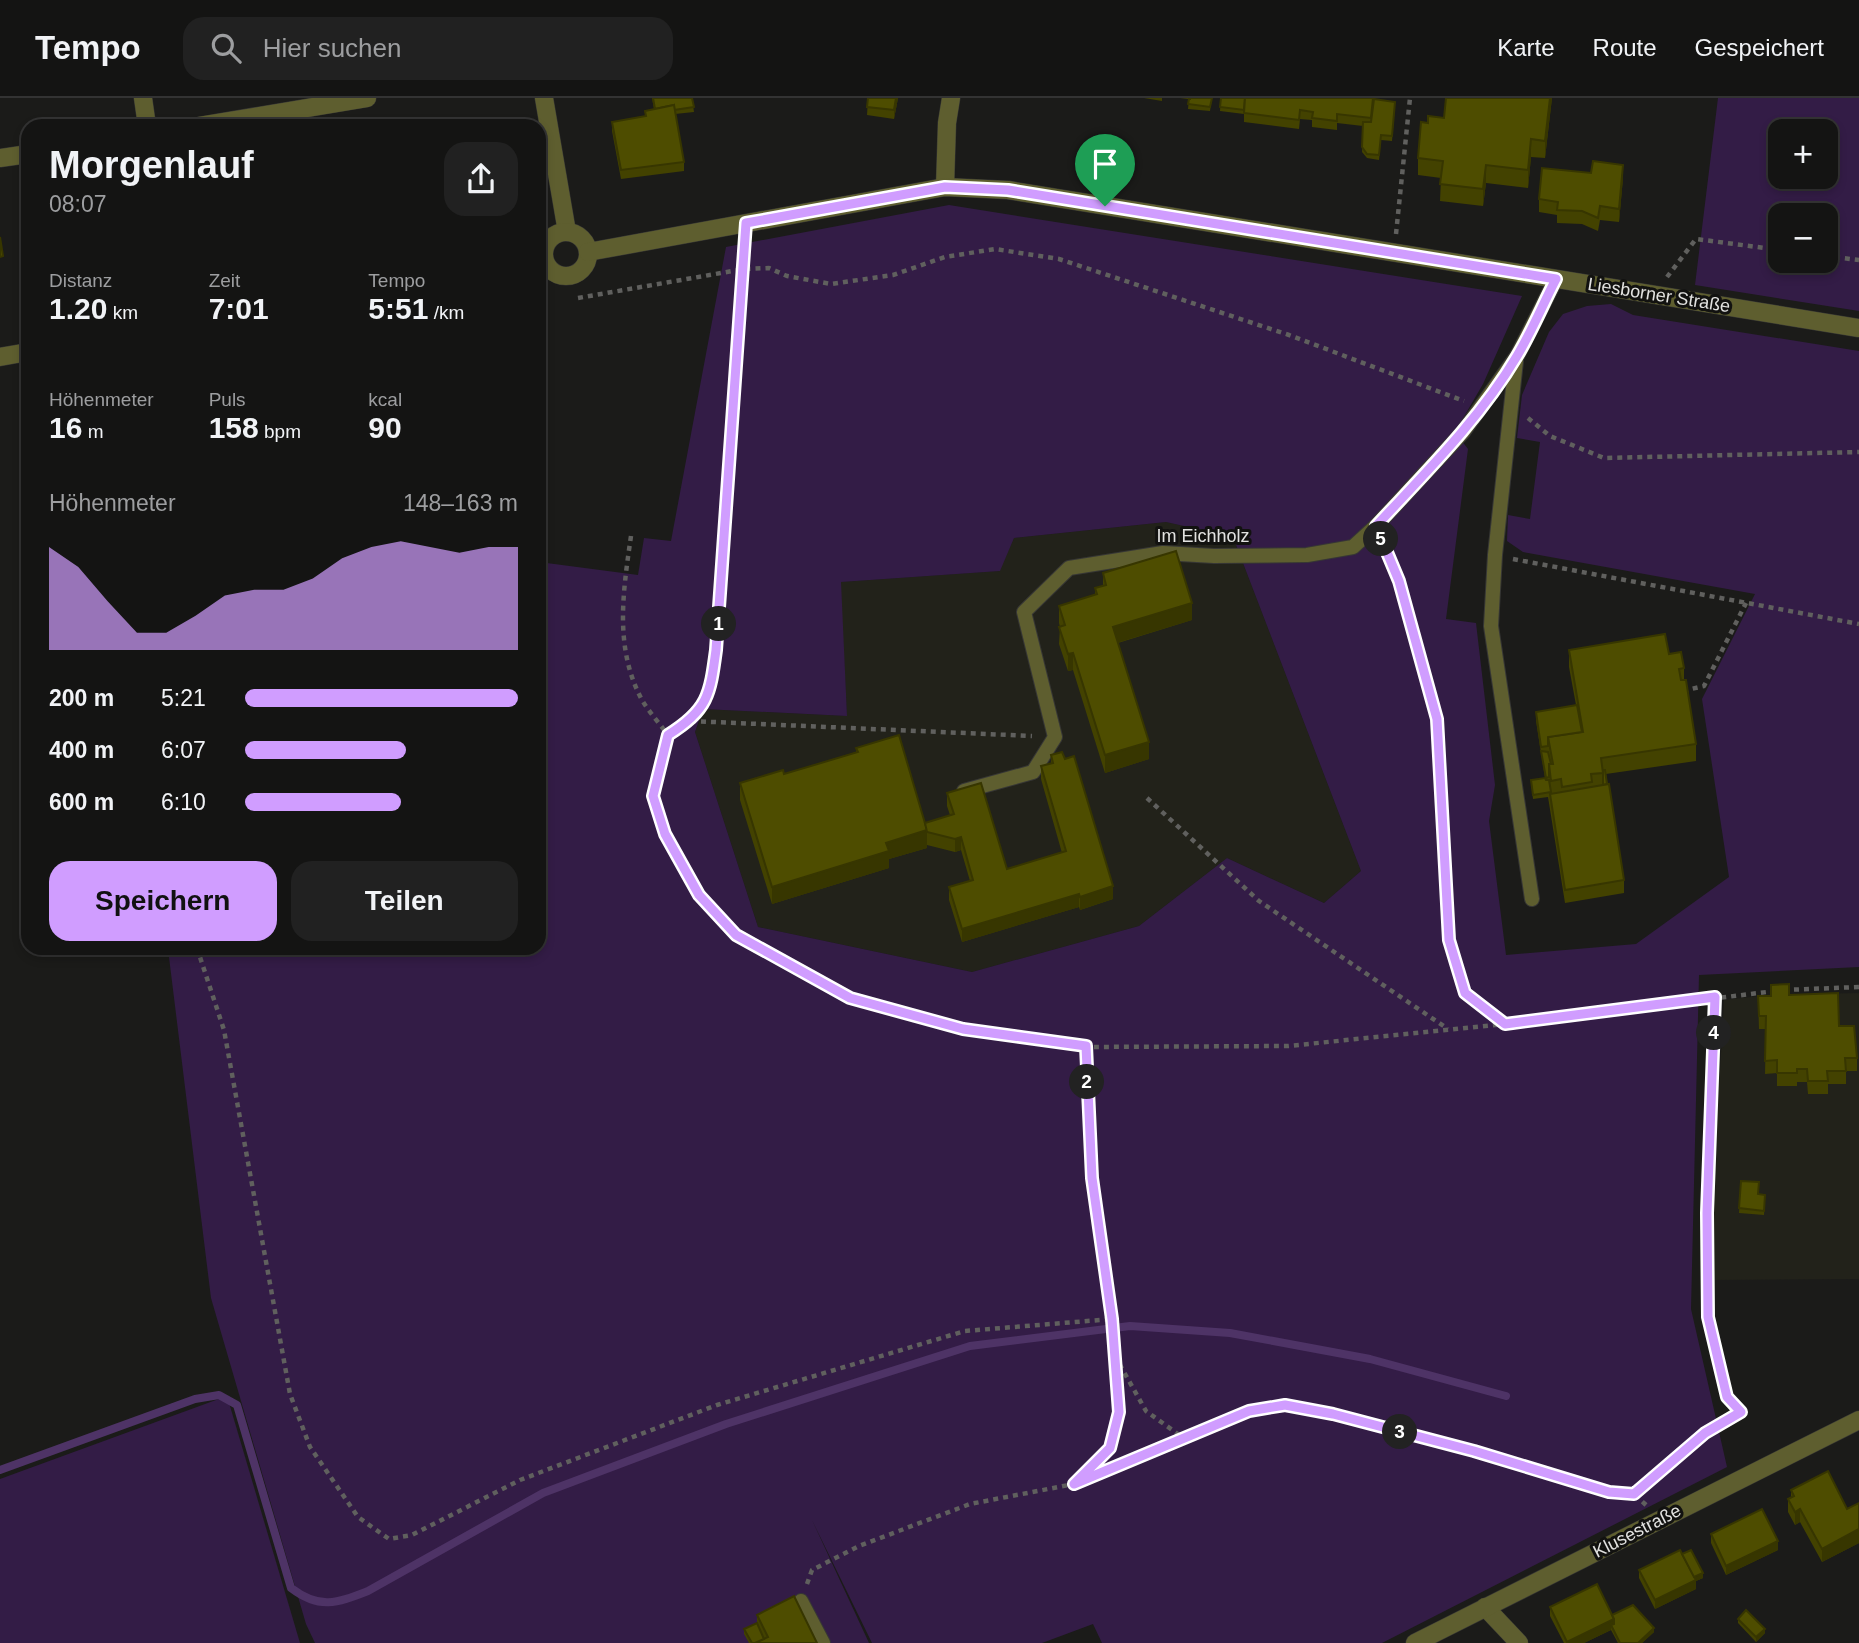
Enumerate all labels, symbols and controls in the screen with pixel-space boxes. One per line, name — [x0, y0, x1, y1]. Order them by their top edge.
search box — [183, 17, 673, 80]
text: Tempo — [35, 29, 141, 66]
icon: search — [207, 29, 245, 67]
text: Hier suchen — [263, 33, 401, 63]
text: Karte — [1497, 34, 1555, 61]
text: Route — [1593, 34, 1657, 61]
text: Gespeichert — [1695, 34, 1824, 61]
map controls — [1768, 119, 1838, 273]
button: + — [1768, 119, 1838, 189]
pin — [1075, 134, 1135, 206]
button: share — [444, 142, 518, 216]
text: Morgenlauf — [49, 144, 254, 186]
icon: arrive — [1086, 145, 1124, 183]
text: 08:07 — [49, 191, 107, 217]
button: − — [1768, 203, 1838, 273]
text: Distanz — [49, 270, 112, 291]
text: Zeit — [209, 270, 240, 291]
text: Tempo — [368, 270, 425, 291]
street label: Liesborner Straße — [1586, 274, 1732, 316]
text: 1.20 — [49, 292, 107, 325]
text: 7:01 — [209, 292, 269, 325]
text: 5:51 — [368, 292, 428, 325]
text: km — [107, 302, 138, 323]
text: /km — [428, 302, 464, 323]
text: Höhenmeter — [49, 389, 154, 410]
text: Puls — [209, 389, 246, 410]
text: kcal — [368, 389, 402, 410]
text: 16 — [49, 411, 82, 444]
text: 158 — [209, 411, 259, 444]
text: 90 — [368, 411, 402, 444]
text: m — [82, 421, 103, 442]
text: bpm — [259, 421, 301, 442]
text: Höhenmeter — [49, 490, 176, 516]
text: 148–163 m — [403, 490, 518, 516]
pin: 5 — [1364, 522, 1398, 556]
street label: Im Eichholz — [1156, 526, 1250, 546]
text: 5 — [1375, 528, 1386, 549]
pin: 1 — [702, 606, 736, 642]
text: 1 — [713, 613, 724, 634]
text: 200 m — [49, 685, 114, 711]
text: 5:21 — [161, 685, 206, 711]
text: 400 m — [49, 737, 114, 763]
text: 6:07 — [161, 737, 206, 763]
text: 600 m — [49, 789, 114, 815]
text: 6:10 — [161, 789, 206, 815]
button: Speichern — [49, 861, 277, 941]
button: Teilen — [291, 861, 518, 941]
pin: 4 — [1696, 1016, 1732, 1051]
text: 4 — [1708, 1022, 1719, 1043]
pin: 2 — [1070, 1065, 1104, 1100]
text: 2 — [1081, 1071, 1092, 1092]
pin: 3 — [1382, 1414, 1418, 1450]
text: 3 — [1394, 1421, 1405, 1442]
street label: Klusestraße — [1590, 1500, 1684, 1562]

